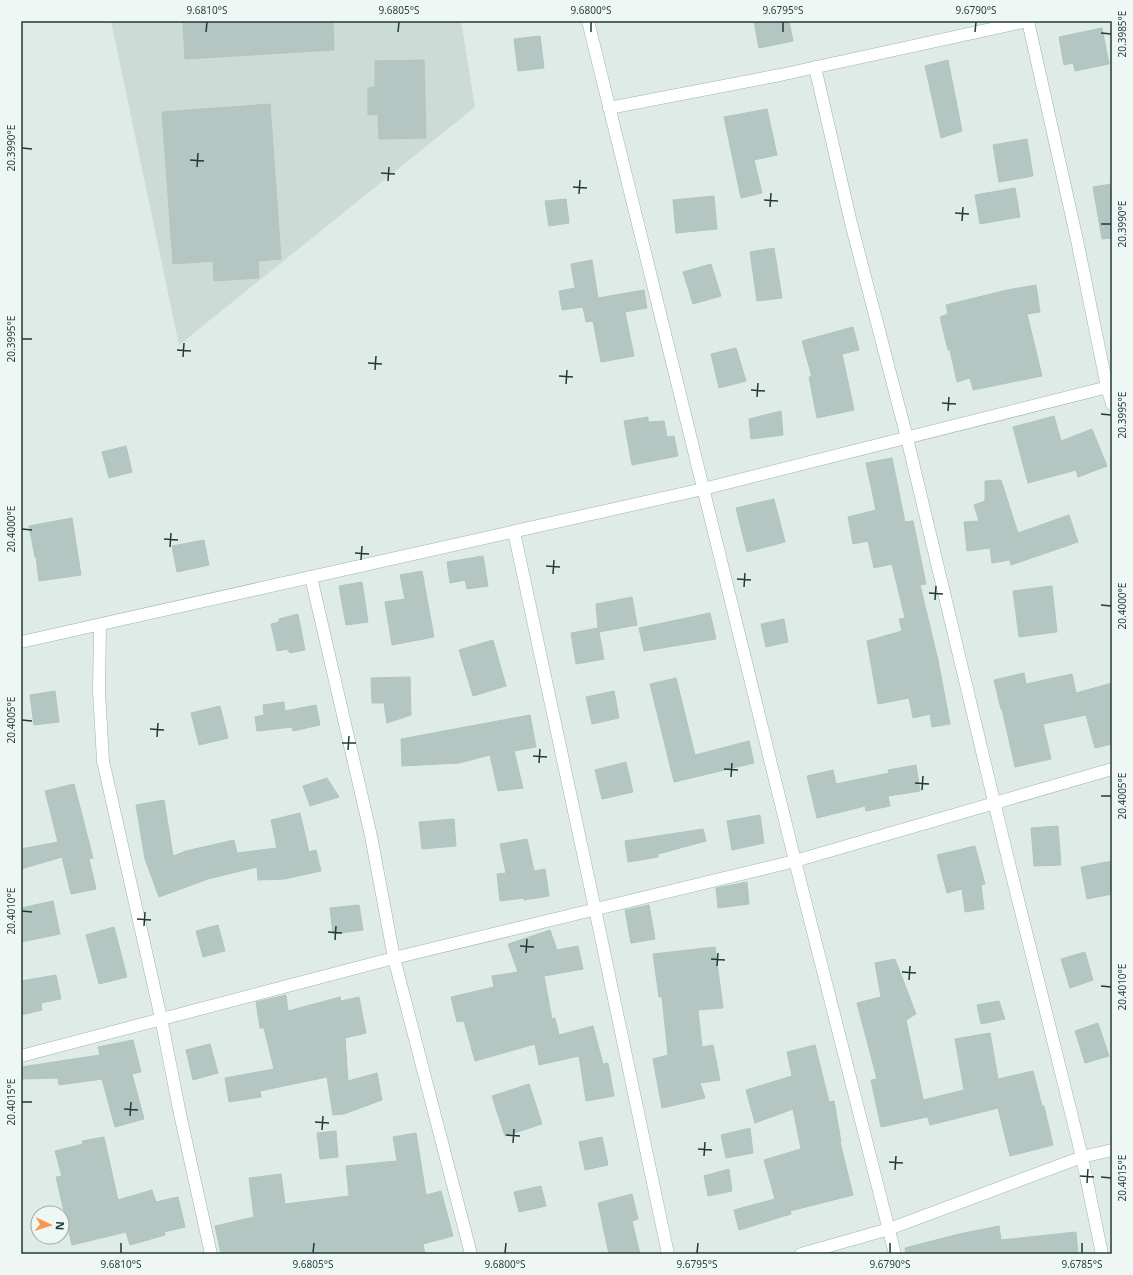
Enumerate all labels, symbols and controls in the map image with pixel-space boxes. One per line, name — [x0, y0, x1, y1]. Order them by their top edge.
text: 9.6810°S — [186, 3, 228, 17]
text: 9.6805°S — [378, 3, 420, 17]
text: 9.6800°S — [570, 3, 612, 17]
text: 9.6795°S — [762, 3, 804, 17]
text: 9.6790°S — [955, 3, 997, 17]
text: 20.3985°E — [1115, 11, 1129, 57]
text: 20.3990°E — [4, 125, 18, 171]
text: 20.3990°E — [1115, 201, 1129, 247]
text: 20.3995°E — [4, 316, 18, 362]
text: 20.3995°E — [1115, 392, 1129, 438]
text: 20.4000°E — [4, 506, 18, 552]
text: 20.4000°E — [1115, 583, 1129, 629]
text: 20.4005°E — [4, 697, 18, 743]
text: 20.4005°E — [1115, 773, 1129, 819]
text: 20.4010°E — [4, 888, 18, 934]
text: 20.4010°E — [1115, 964, 1129, 1010]
text: 20.4015°E — [4, 1079, 18, 1125]
text: 20.4015°E — [1115, 1155, 1129, 1201]
north arrow — [30, 1205, 70, 1245]
text: N — [53, 1221, 68, 1231]
text: 9.6810°S — [100, 1257, 142, 1271]
text: 9.6805°S — [292, 1257, 334, 1271]
text: 9.6800°S — [484, 1257, 526, 1271]
text: 9.6795°S — [676, 1257, 718, 1271]
text: 9.6790°S — [869, 1257, 911, 1271]
text: 9.6785°S — [1061, 1257, 1103, 1271]

